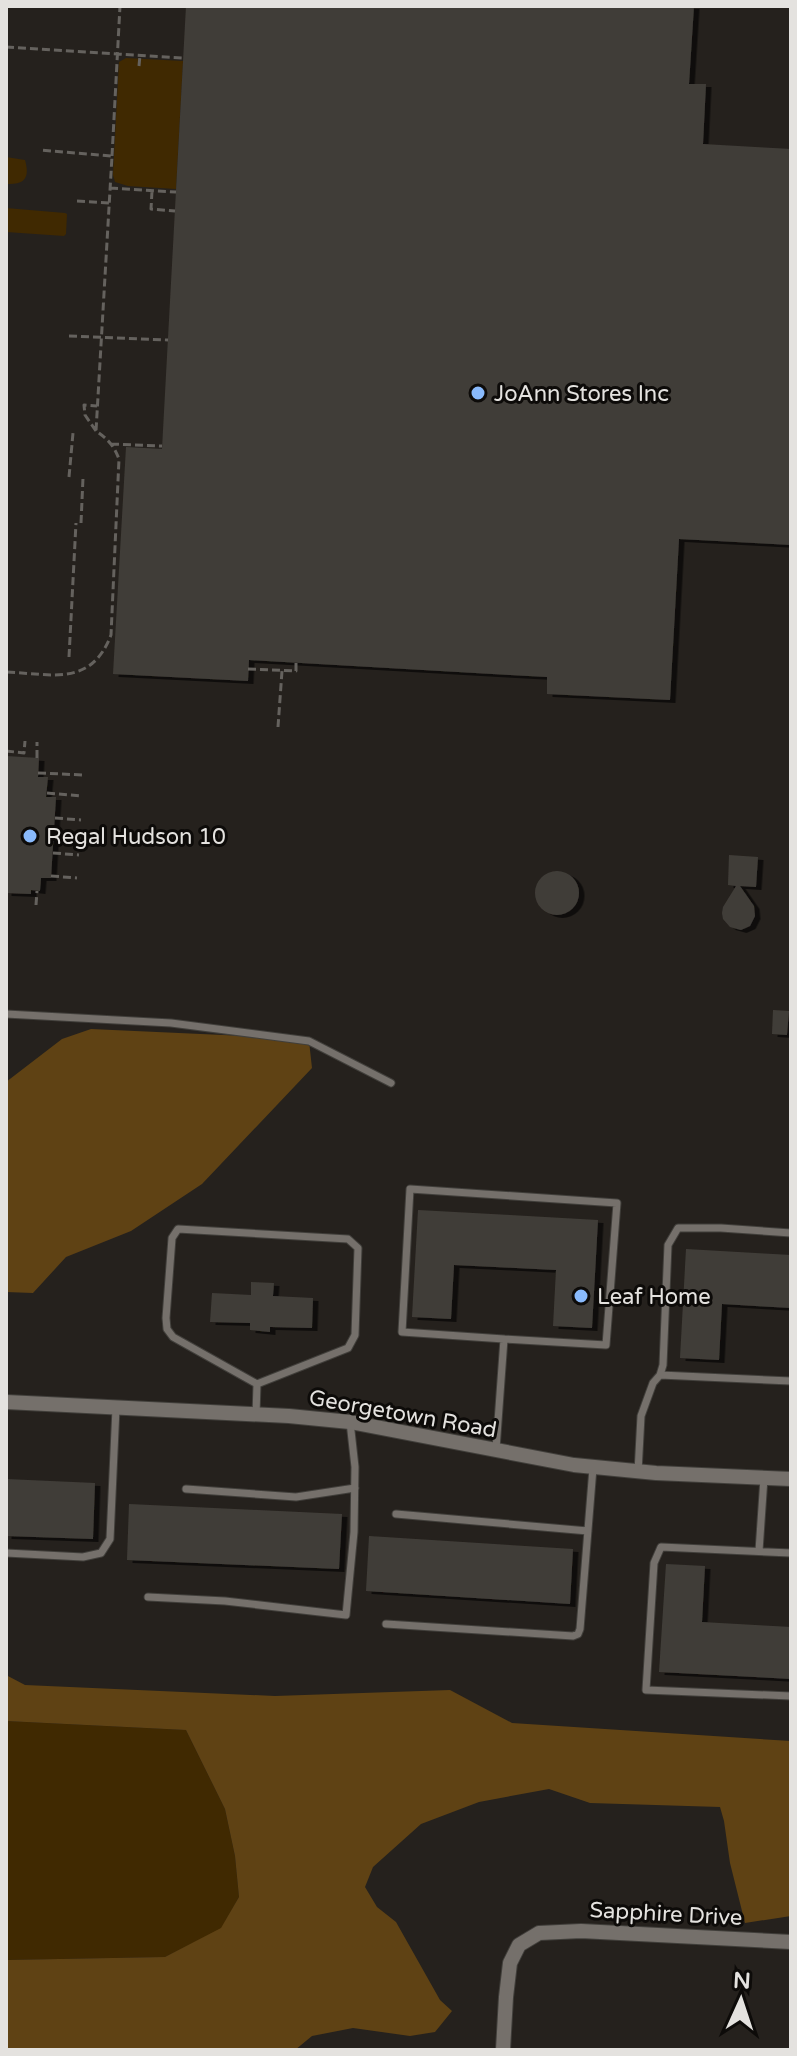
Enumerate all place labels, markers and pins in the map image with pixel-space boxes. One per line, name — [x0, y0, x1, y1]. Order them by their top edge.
place label: JoAnn Stores Inc — [494, 381, 669, 407]
marker: JoAnn Stores Inc — [469, 384, 487, 402]
place label: Regal Hudson 10 — [46, 824, 226, 850]
marker: Regal Hudson 10 — [21, 827, 39, 845]
place label: Leaf Home — [597, 1284, 711, 1310]
marker: Leaf Home — [572, 1287, 590, 1305]

